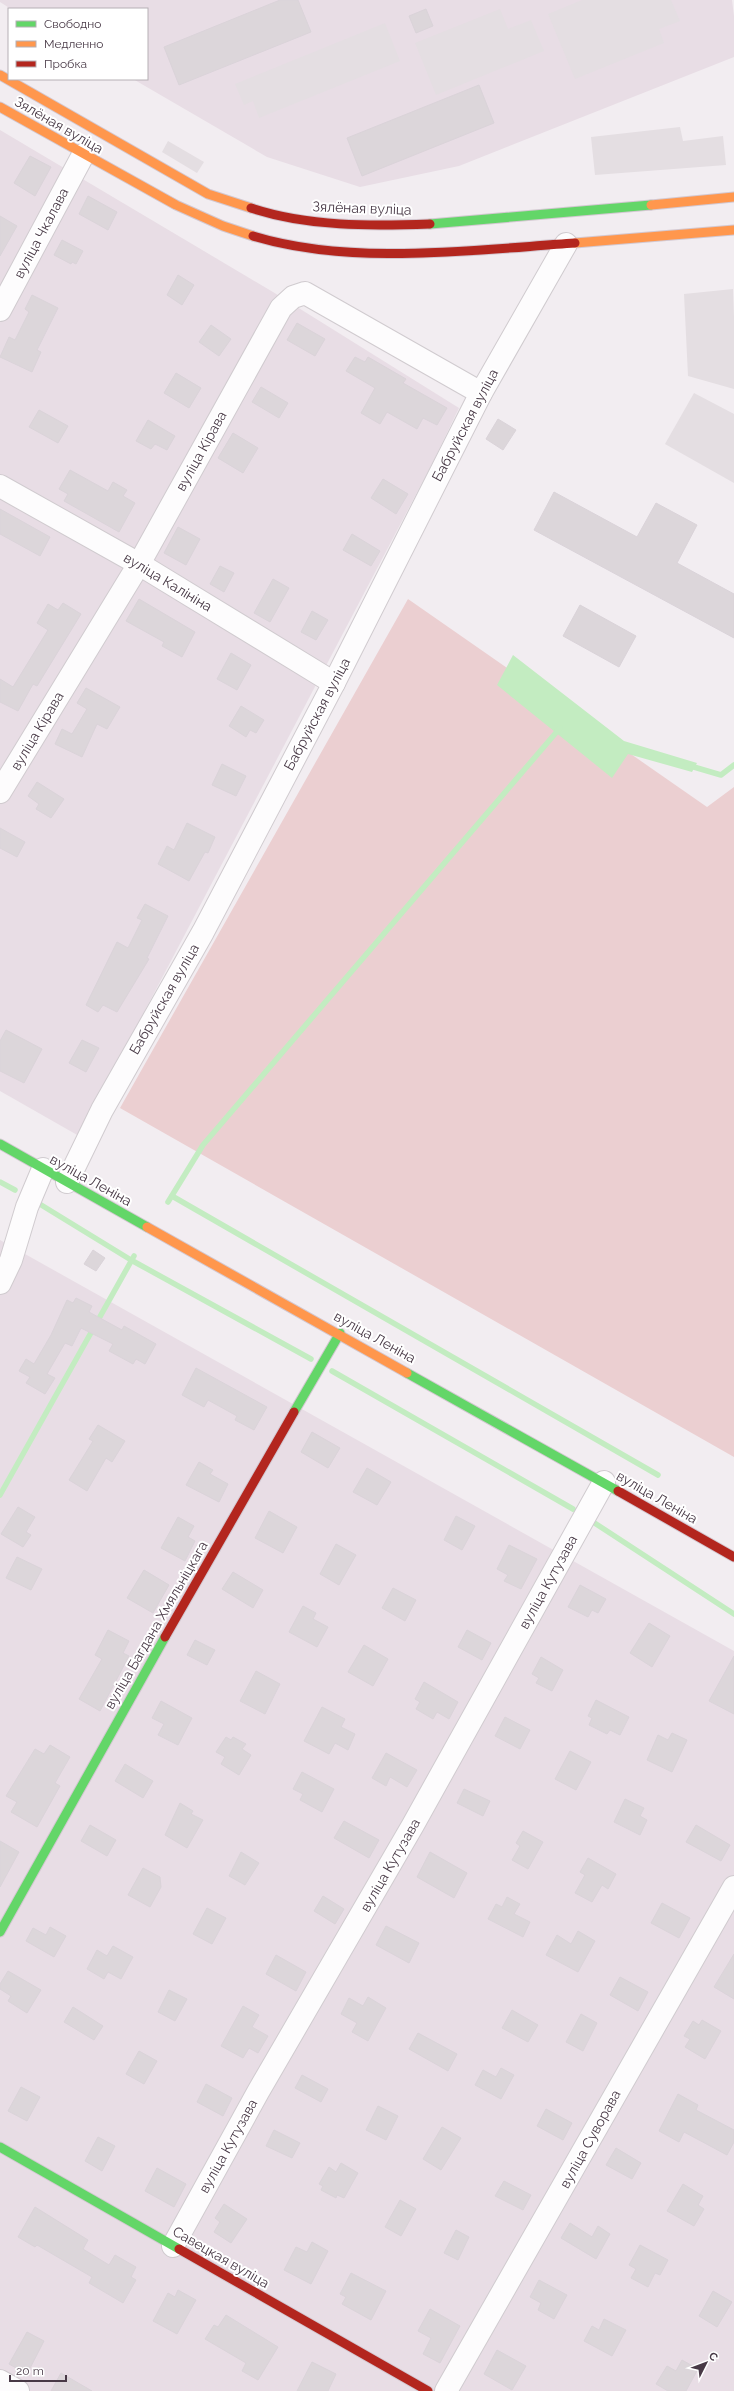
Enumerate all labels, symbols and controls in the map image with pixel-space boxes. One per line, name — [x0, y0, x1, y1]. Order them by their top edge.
legend — [8, 8, 148, 80]
text: Свободно — [44, 17, 101, 31]
text: Медленно — [44, 37, 103, 51]
text: Пробка — [44, 57, 87, 71]
street label: Зялёная вуліца — [12, 93, 106, 157]
street label: вуліца Чкалава — [10, 185, 72, 281]
street label: Зялёная вуліца — [312, 198, 412, 218]
street label: Бабруйская вуліца — [429, 366, 501, 484]
street label: вуліца Кірава — [172, 408, 230, 494]
street label: вуліца Калініна — [121, 549, 215, 615]
street label: Бабруйская вуліца — [281, 655, 353, 773]
street label: вуліца Кірава — [7, 689, 67, 773]
street label: Бабруйская вуліца — [126, 941, 202, 1057]
street label: вуліца Леніна — [47, 1151, 135, 1209]
street label: вуліца Леніна — [331, 1308, 419, 1366]
street label: вуліца Леніна — [614, 1467, 700, 1527]
street label: вуліца Кутузава — [516, 1532, 580, 1632]
street label: вуліца Багдана Хмяльніцкага — [101, 1538, 211, 1712]
street label: вуліца Кутузава — [357, 1816, 423, 1914]
street label: вуліца Суворава — [556, 2087, 624, 2191]
street label: вуліца Кутузава — [196, 2096, 260, 2196]
street label: Савецкая вуліца — [170, 2223, 272, 2291]
north arrow — [686, 2343, 726, 2383]
text: С — [706, 2349, 721, 2364]
scale bar — [10, 2357, 66, 2383]
text: 20 m — [16, 2364, 44, 2378]

